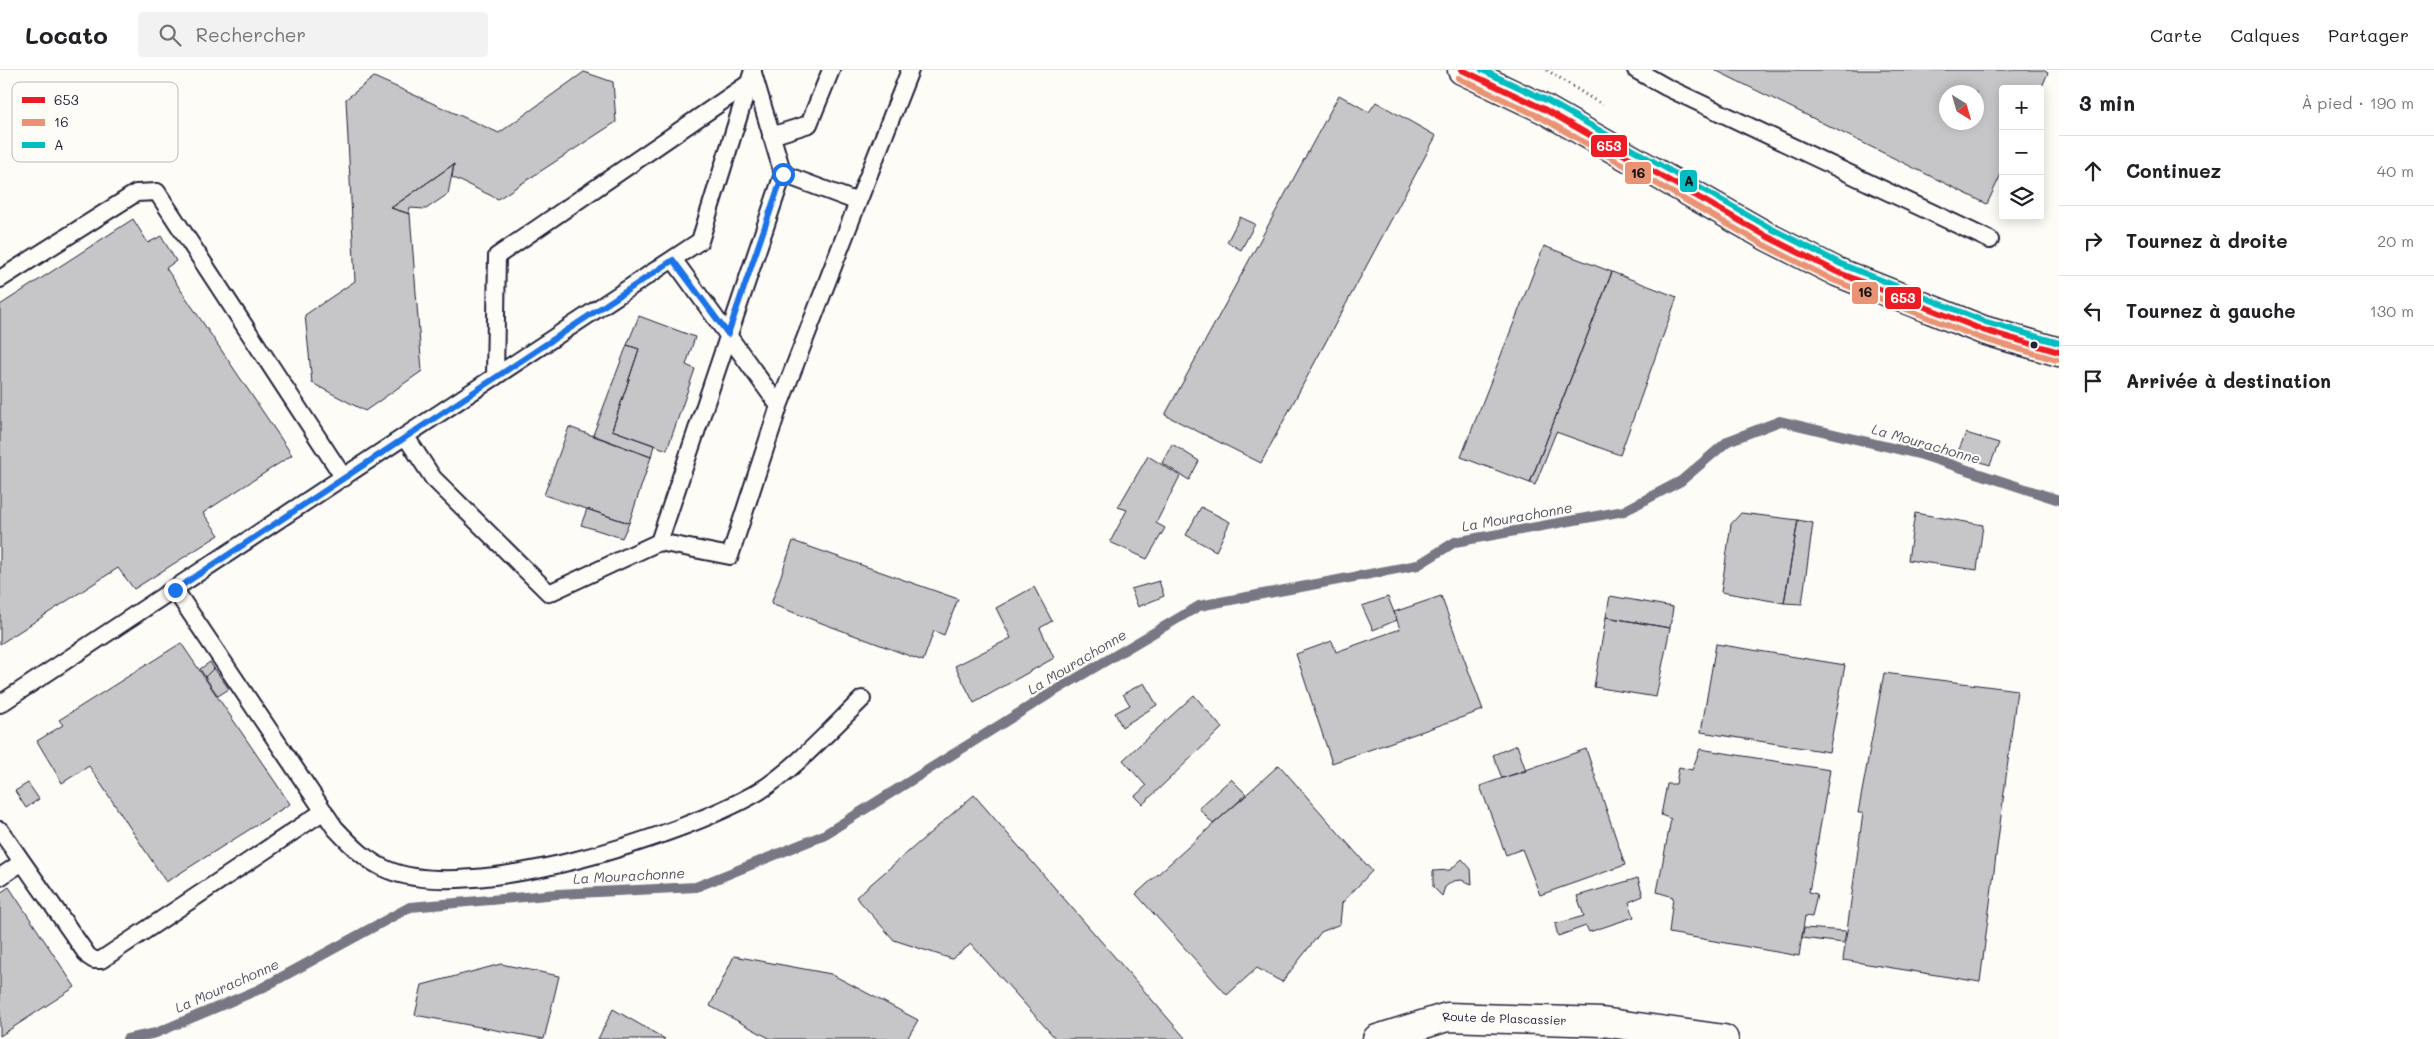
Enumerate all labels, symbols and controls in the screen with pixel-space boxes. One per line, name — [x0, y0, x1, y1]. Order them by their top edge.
search box — [138, 12, 488, 57]
text: Locato — [25, 19, 108, 50]
icon: search — [156, 21, 184, 49]
text: Rechercher — [196, 22, 306, 47]
text: Carte — [2150, 23, 2202, 47]
text: Calques — [2230, 23, 2300, 47]
text: Partager — [2328, 23, 2409, 47]
legend — [12, 82, 178, 162]
north arrow — [1939, 85, 1984, 130]
map controls — [1999, 85, 2044, 220]
button: + — [1999, 85, 2044, 130]
text: 3 min — [2079, 89, 2135, 116]
text: 653 — [54, 90, 79, 109]
text: À pied · 190 m — [2301, 92, 2414, 113]
text: 16 — [54, 112, 69, 131]
button: − — [1999, 130, 2044, 175]
line badge: 653 — [1590, 134, 1628, 158]
text: A — [54, 135, 64, 154]
text: 653 — [1596, 136, 1622, 155]
icon: ahead — [2079, 157, 2107, 185]
text: Continuez — [2126, 158, 2221, 183]
text: 40 m — [2377, 160, 2414, 181]
line badge: 16 — [1624, 161, 1652, 185]
route start — [772, 163, 795, 186]
text: 16 — [1631, 163, 1645, 182]
line badge: A — [1679, 169, 1698, 193]
text: A — [1684, 171, 1694, 190]
button: layers — [1999, 175, 2044, 220]
icon: right — [2079, 227, 2107, 255]
text: Tournez à droite — [2126, 228, 2288, 253]
text: 20 m — [2377, 230, 2414, 251]
line badge: 16 — [1851, 281, 1879, 305]
text: 16 — [1858, 282, 1872, 301]
line badge: 653 — [1884, 286, 1922, 310]
text: 653 — [1890, 288, 1916, 307]
icon: left — [2079, 297, 2107, 325]
text: Tournez à gauche — [2126, 298, 2295, 323]
text: 130 m — [2370, 300, 2414, 321]
unlabelled marker — [2029, 340, 2039, 350]
icon: arrive — [2079, 367, 2107, 395]
text: Arrivée à destination — [2126, 368, 2331, 393]
water label: La Mourachonne — [1870, 419, 1983, 468]
water label: La Mourachonne — [1460, 497, 1574, 536]
route end — [164, 579, 187, 602]
water label: La Mourachonne — [1024, 625, 1130, 699]
water label: La Mourachonne — [573, 863, 685, 888]
water label: La Mourachonne — [172, 954, 282, 1017]
street label: Route de Plascassier — [1440, 1007, 1567, 1028]

